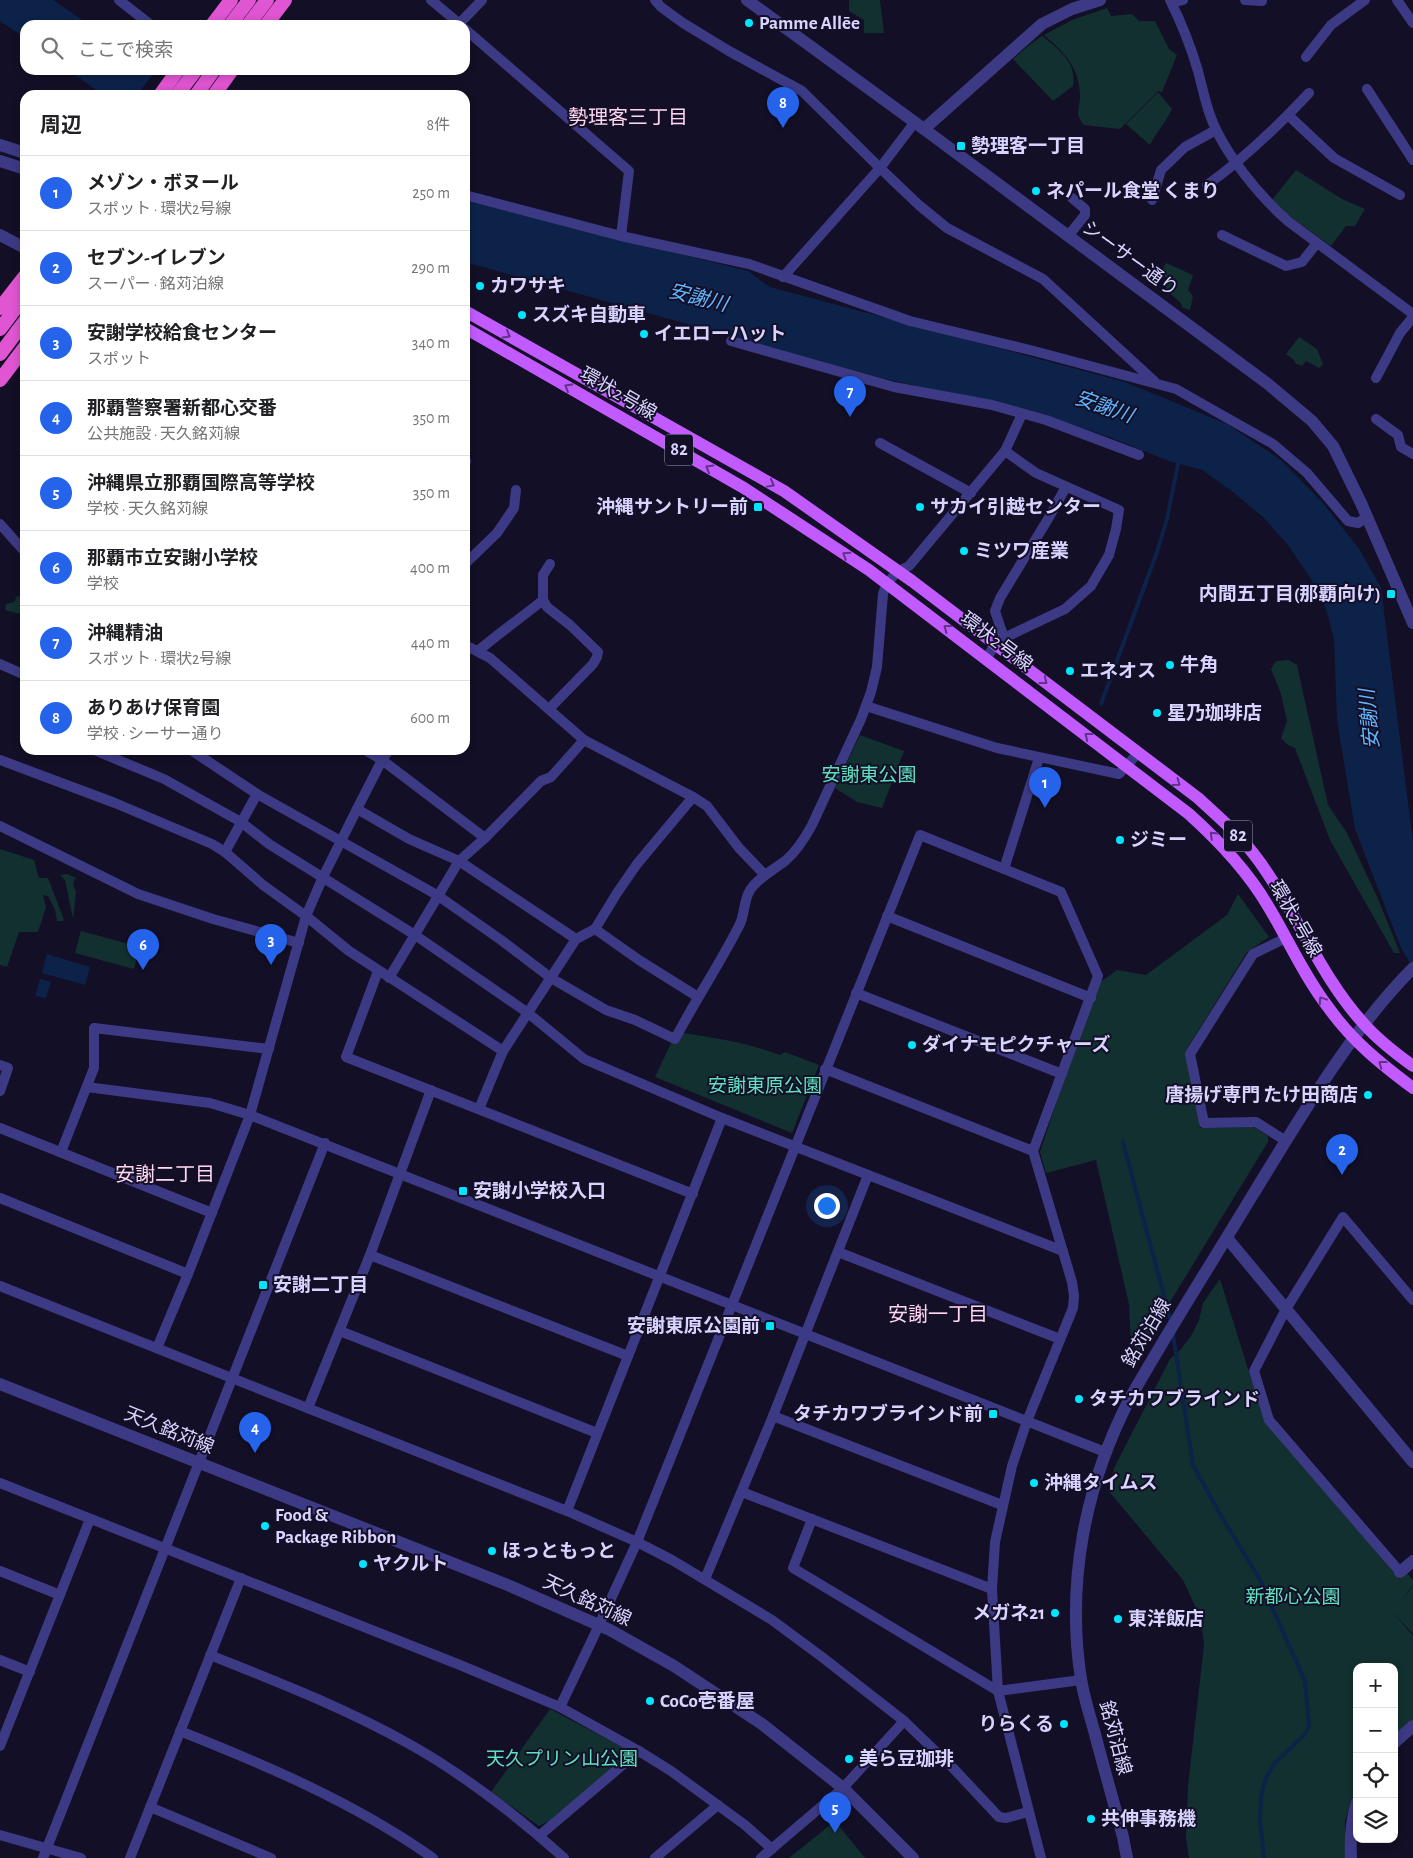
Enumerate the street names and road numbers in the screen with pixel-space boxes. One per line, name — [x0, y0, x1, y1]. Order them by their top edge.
street label: シーサー通り — [1078, 217, 1182, 300]
street label: 環状2号線 — [577, 364, 660, 423]
road number: 82 — [665, 434, 693, 466]
street label: 環状2号線 — [956, 608, 1036, 675]
road number: 82 — [1224, 820, 1252, 851]
street label: 環状2号線 — [1266, 877, 1325, 960]
street label: 銘苅泊線 — [1118, 1295, 1175, 1370]
street label: 天久銘苅線 — [121, 1403, 217, 1458]
street label: 天久銘苅線 — [540, 1570, 635, 1630]
street label: 銘苅泊線 — [1096, 1699, 1135, 1777]

